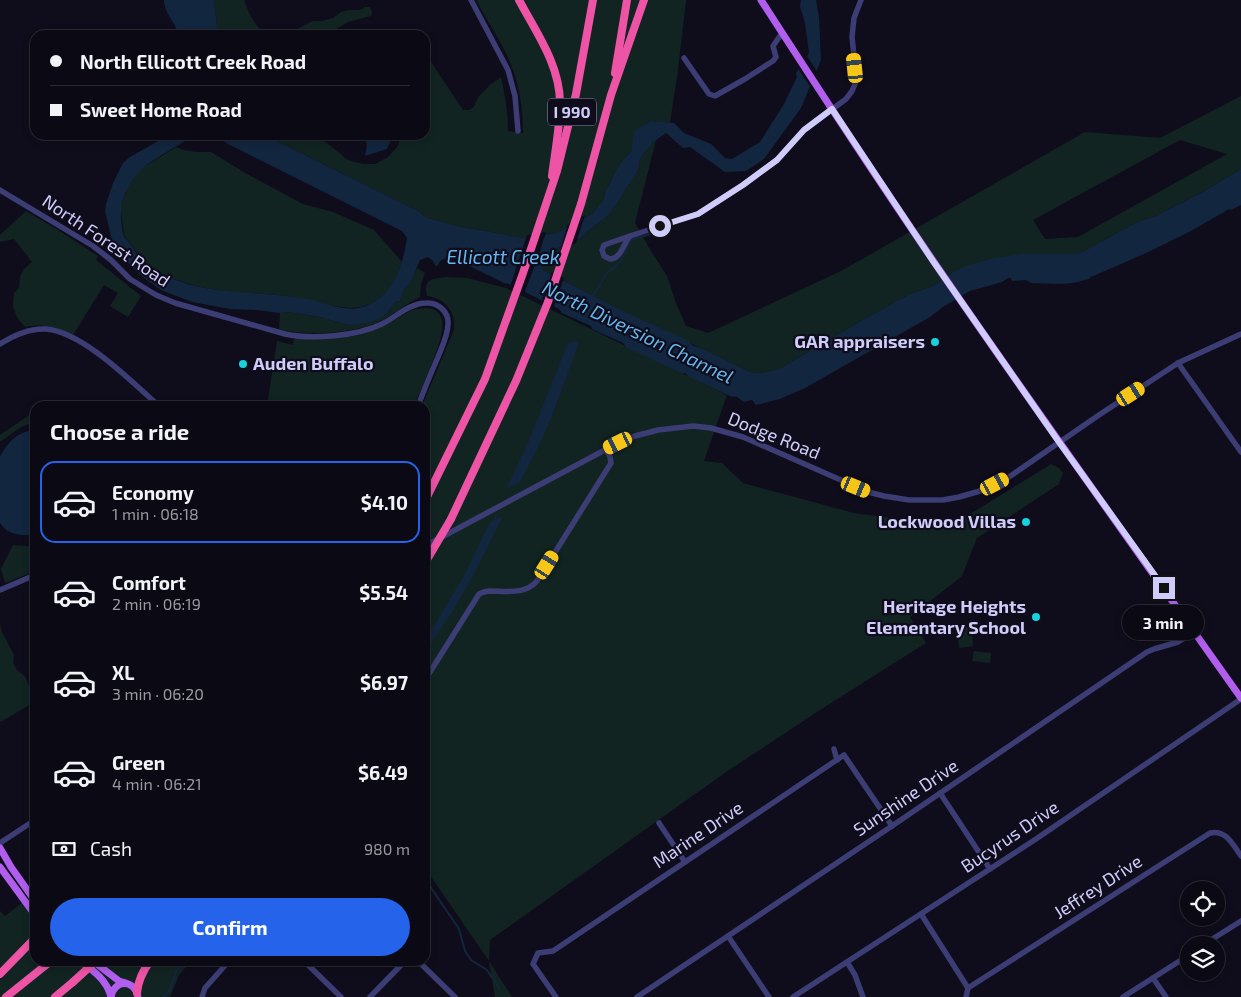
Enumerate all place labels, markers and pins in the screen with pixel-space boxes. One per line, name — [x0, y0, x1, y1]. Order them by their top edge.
place label: GAR appraisers — [794, 330, 925, 352]
marker: GAR appraisers — [929, 336, 941, 348]
place label: Auden Buffalo — [253, 352, 374, 374]
marker: Auden Buffalo — [237, 358, 249, 370]
place label: Lockwood Villas — [878, 510, 1016, 532]
marker: Lockwood Villas — [1020, 516, 1032, 528]
place label: Heritage Heights Elementary School — [866, 595, 1026, 638]
marker: Heritage Heights Elementary School — [1030, 611, 1042, 623]

